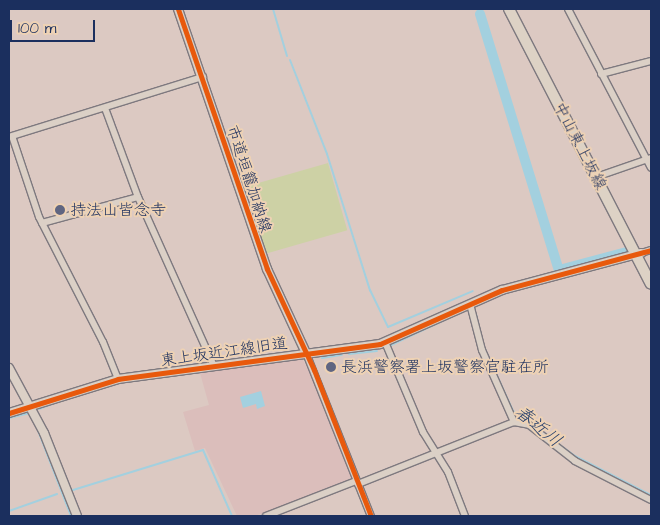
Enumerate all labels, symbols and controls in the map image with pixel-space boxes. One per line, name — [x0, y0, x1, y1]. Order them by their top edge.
scale bar — [12, 10, 98, 42]
text: 100 m — [18, 18, 57, 39]
street label: 中山東上坂線 — [550, 99, 610, 193]
street label: 市道垣籠加納線 — [223, 123, 275, 235]
place label: 持法山皆念寺 — [70, 200, 166, 220]
marker: 持法山皆念寺 — [54, 204, 66, 216]
street label: 東上坂近江線旧道 — [159, 334, 289, 370]
place label: 長浜警察署上坂警察官駐在所 — [341, 357, 549, 377]
marker: 長浜警察署上坂警察官駐在所 — [325, 361, 337, 373]
water label: 春近川 — [510, 402, 566, 452]

